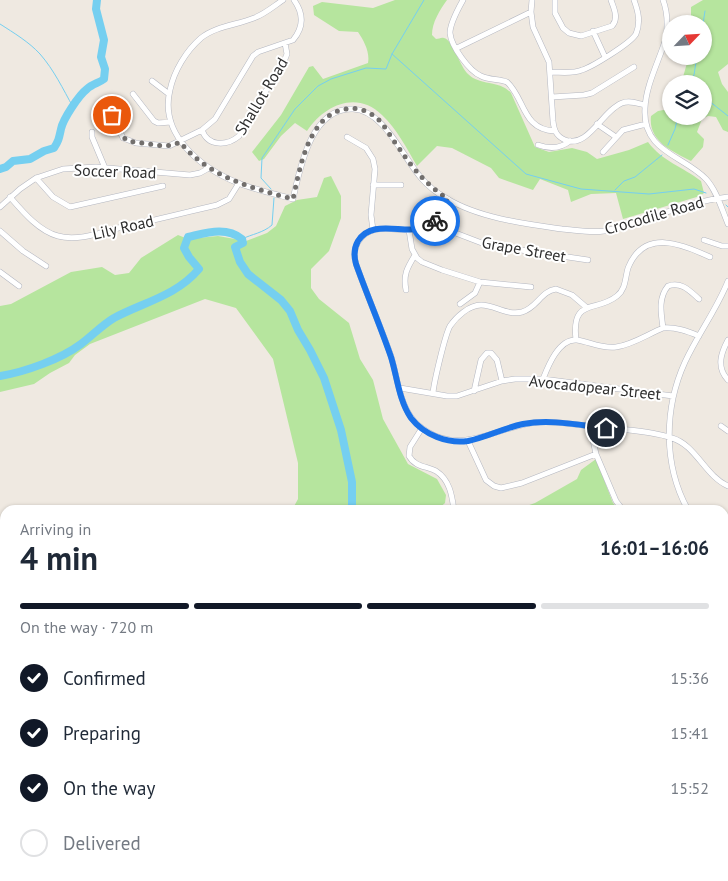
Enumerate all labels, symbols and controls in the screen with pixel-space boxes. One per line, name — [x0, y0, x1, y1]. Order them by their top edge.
north arrow — [662, 15, 712, 65]
map controls — [662, 15, 712, 125]
street label: Shallot Road — [230, 54, 292, 138]
button: layers — [662, 75, 712, 125]
pin — [91, 94, 133, 136]
icon: bag — [98, 101, 126, 129]
street label: Soccer Road — [73, 160, 157, 182]
street label: Crocodile Road — [602, 191, 706, 239]
courier — [410, 196, 460, 246]
icon: bike — [421, 207, 449, 235]
street label: Lily Road — [90, 210, 156, 244]
street label: Grape Street — [480, 232, 568, 266]
street label: Avocadopear Street — [528, 370, 663, 404]
pin — [585, 407, 627, 449]
icon: home — [592, 414, 620, 442]
text: Arriving in — [20, 519, 91, 539]
text: 16:01–16:06 — [600, 536, 709, 560]
text: 4 min — [20, 537, 98, 579]
text: On the way · 720 m — [20, 617, 153, 637]
icon: check — [20, 664, 48, 692]
text: Confirmed — [63, 666, 146, 690]
text: 15:36 — [671, 668, 709, 688]
icon: check — [20, 719, 48, 747]
text: Preparing — [63, 721, 141, 745]
text: 15:41 — [671, 723, 709, 743]
icon: check — [20, 774, 48, 802]
text: On the way — [63, 776, 155, 800]
text: 15:52 — [671, 778, 709, 798]
text: Delivered — [63, 831, 141, 855]

